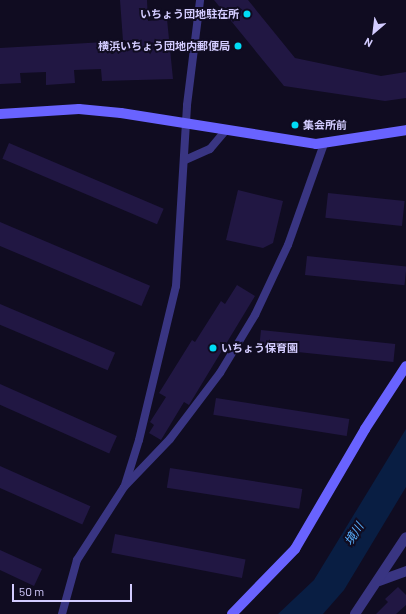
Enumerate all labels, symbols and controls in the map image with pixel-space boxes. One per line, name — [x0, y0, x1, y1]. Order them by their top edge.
place label: いちょう団地駐在所 — [140, 7, 239, 21]
marker: いちょう団地駐在所 — [242, 9, 252, 19]
north arrow — [354, 12, 394, 52]
text: N — [362, 36, 374, 50]
place label: 横浜いちょう団地内郵便局 — [98, 39, 230, 53]
marker: 横浜いちょう団地内郵便局 — [233, 41, 243, 51]
place label: 集会所前 — [303, 118, 347, 132]
marker: 集会所前 — [290, 120, 300, 130]
place label: いちょう保育園 — [221, 341, 298, 355]
marker: いちょう保育園 — [208, 343, 218, 353]
water label: 境川 — [342, 520, 366, 548]
scale bar — [14, 576, 134, 602]
text: 50 m — [19, 584, 44, 598]

